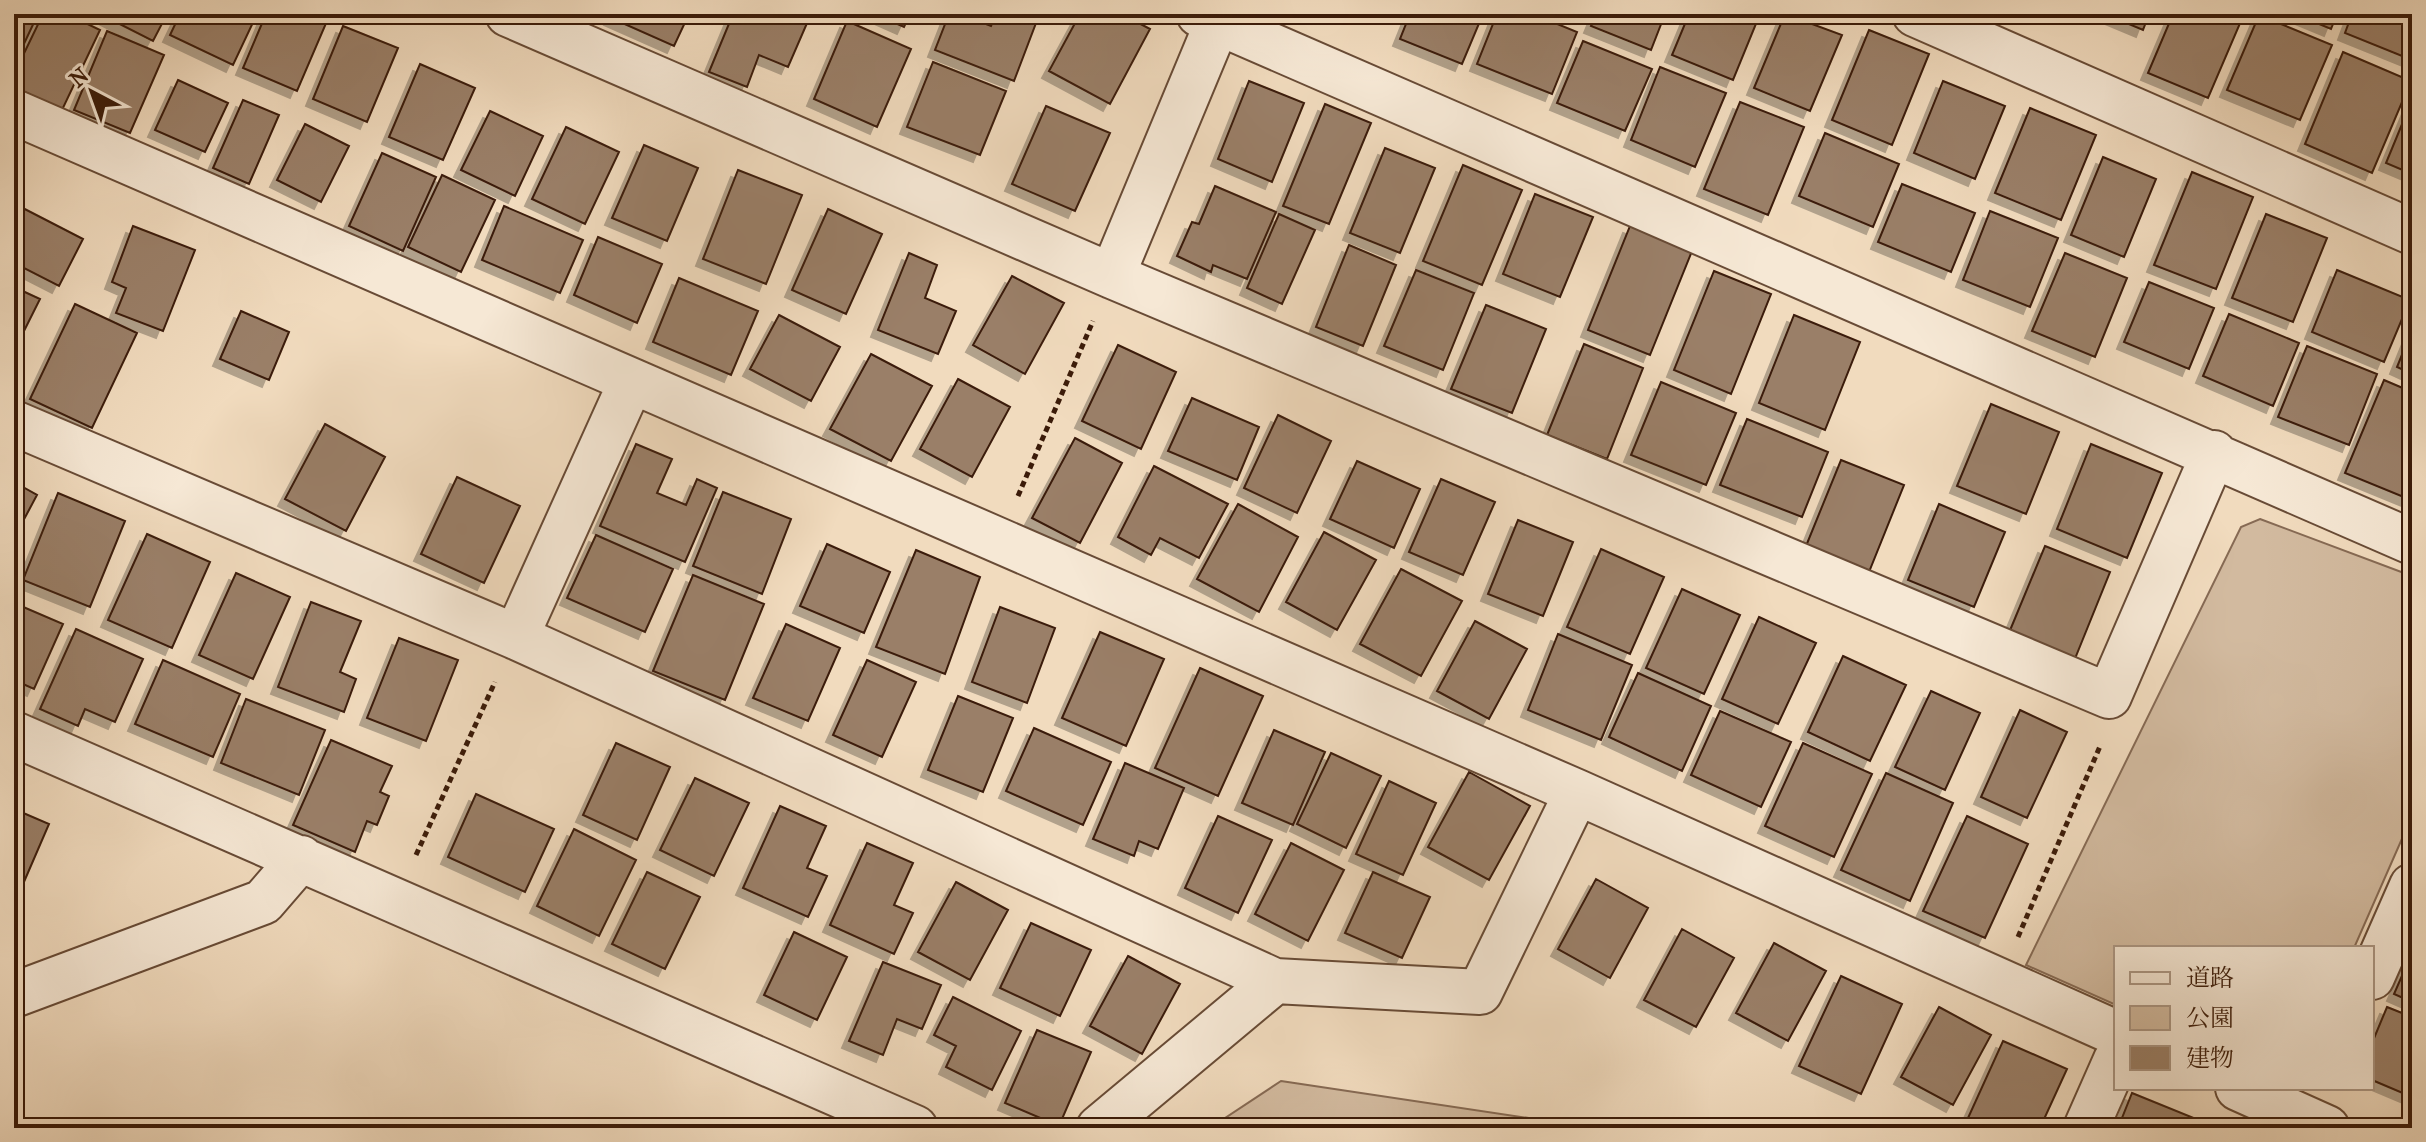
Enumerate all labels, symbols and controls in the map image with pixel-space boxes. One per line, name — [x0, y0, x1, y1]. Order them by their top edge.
north arrow — [52, 52, 132, 132]
text: N — [65, 62, 95, 93]
legend — [2114, 946, 2374, 1090]
text: 道路 — [2186, 964, 2234, 992]
text: 公園 — [2186, 1004, 2234, 1032]
text: 建物 — [2186, 1044, 2234, 1072]

